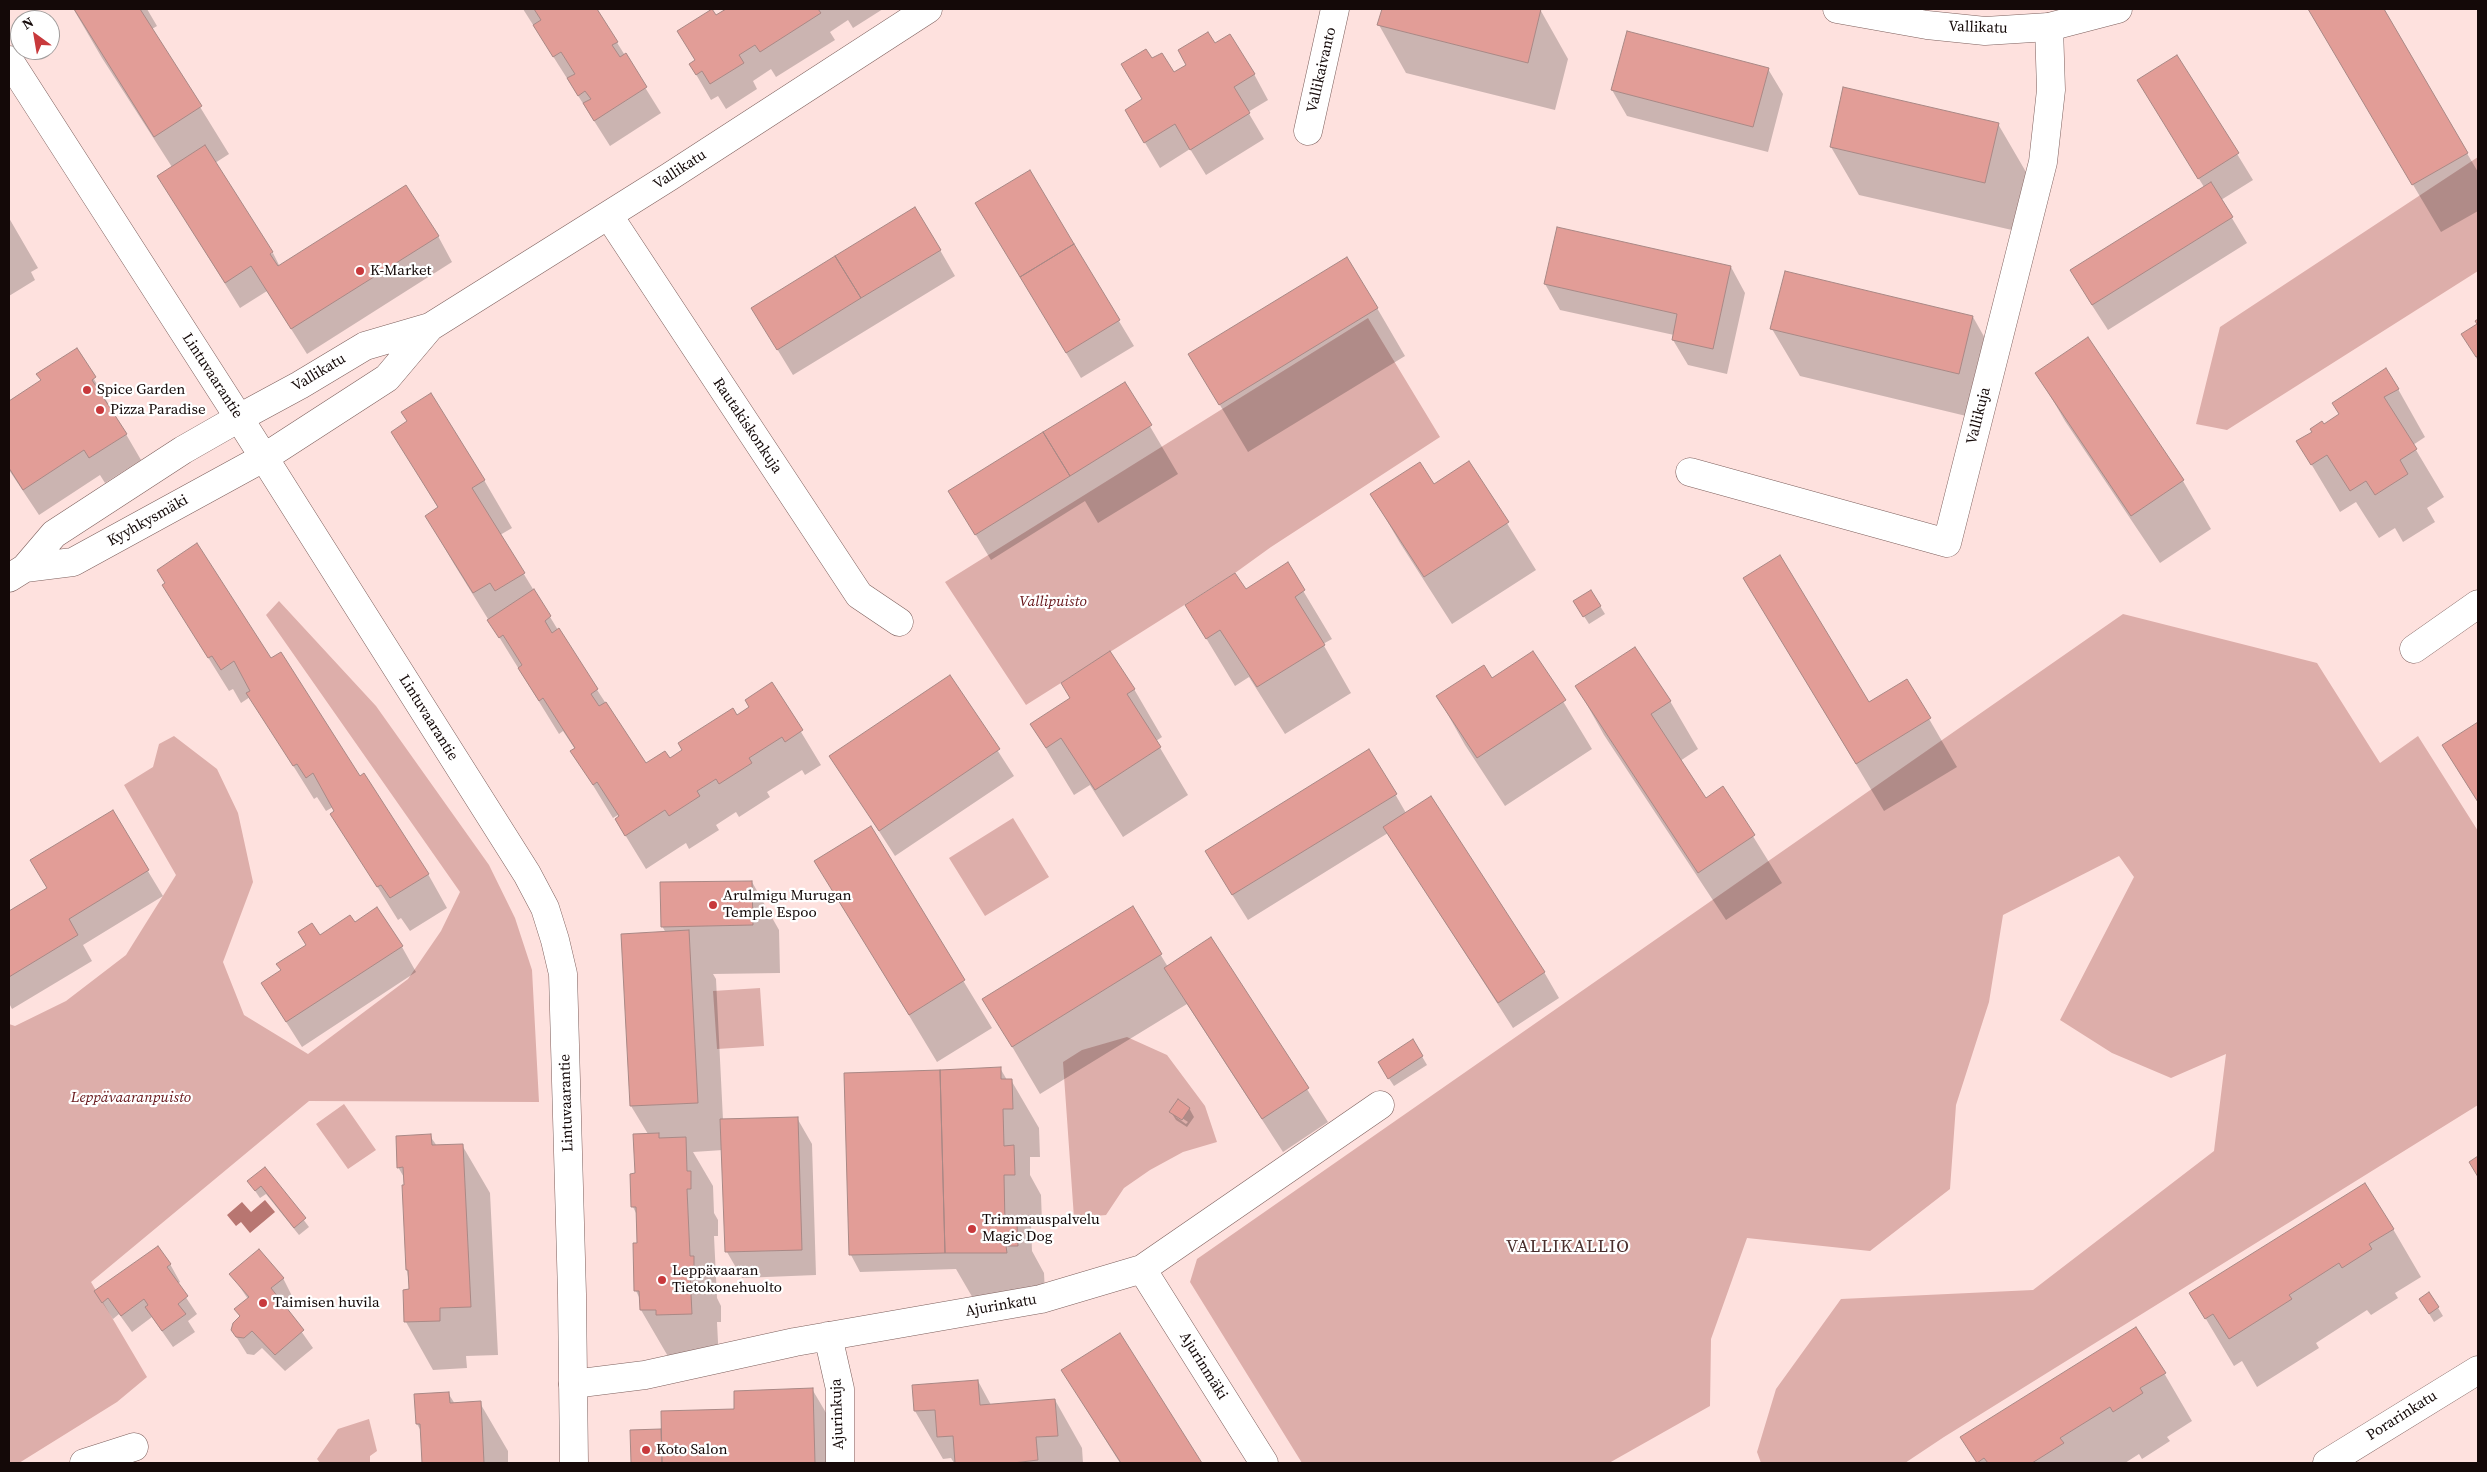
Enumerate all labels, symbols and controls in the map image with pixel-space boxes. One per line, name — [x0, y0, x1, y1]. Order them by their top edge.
north arrow — [10, 10, 60, 60]
text: N — [18, 12, 37, 34]
street label: Vallikatu — [1948, 18, 2008, 38]
street label: Vallikaivanto — [1303, 26, 1341, 114]
street label: Vallikatu — [650, 146, 710, 194]
place label: K-Market — [370, 262, 431, 280]
marker: K-Market — [354, 265, 366, 277]
street label: Lintuvaarantie — [178, 330, 246, 422]
street label: Vallikatu — [289, 350, 349, 396]
street label: Rautakiskonkuja — [708, 375, 786, 477]
place label: Spice Garden — [97, 381, 185, 399]
marker: Spice Garden — [81, 384, 93, 396]
street label: Vallikuja — [1963, 385, 1995, 447]
place label: Pizza Paradise — [110, 401, 206, 419]
marker: Pizza Paradise — [94, 404, 106, 416]
street label: Kyyhkysmäki — [104, 491, 192, 551]
park label: Vallipuisto — [1019, 593, 1087, 611]
street label: Lintuvaarantie — [394, 672, 462, 764]
place label: Arulmigu Murugan Temple Espoo — [723, 887, 852, 922]
marker: Arulmigu Murugan Temple Espoo — [707, 899, 719, 911]
street label: Lintuvaarantie — [556, 1054, 578, 1152]
park label: Leppävaaranpuisto — [71, 1089, 191, 1107]
place label: Trimmauspalvelu Magic Dog — [982, 1211, 1100, 1246]
marker: Trimmauspalvelu Magic Dog — [966, 1223, 978, 1235]
district label: VALLIKALLIO — [1505, 1236, 1631, 1258]
place label: Leppävaaran Tietokonehuolto — [672, 1262, 782, 1297]
marker: Leppävaaran Tietokonehuolto — [656, 1274, 668, 1286]
street label: Ajurinkatu — [964, 1291, 1038, 1321]
place label: Taimisen huvila — [273, 1294, 380, 1312]
marker: Taimisen huvila — [257, 1297, 269, 1309]
street label: Ajurinmäki — [1175, 1329, 1231, 1403]
street label: Ajurinkuja — [828, 1378, 848, 1450]
street label: Porarinkatu — [2363, 1387, 2441, 1445]
place label: Koto Salon — [656, 1441, 728, 1459]
marker: Koto Salon — [640, 1444, 652, 1456]

